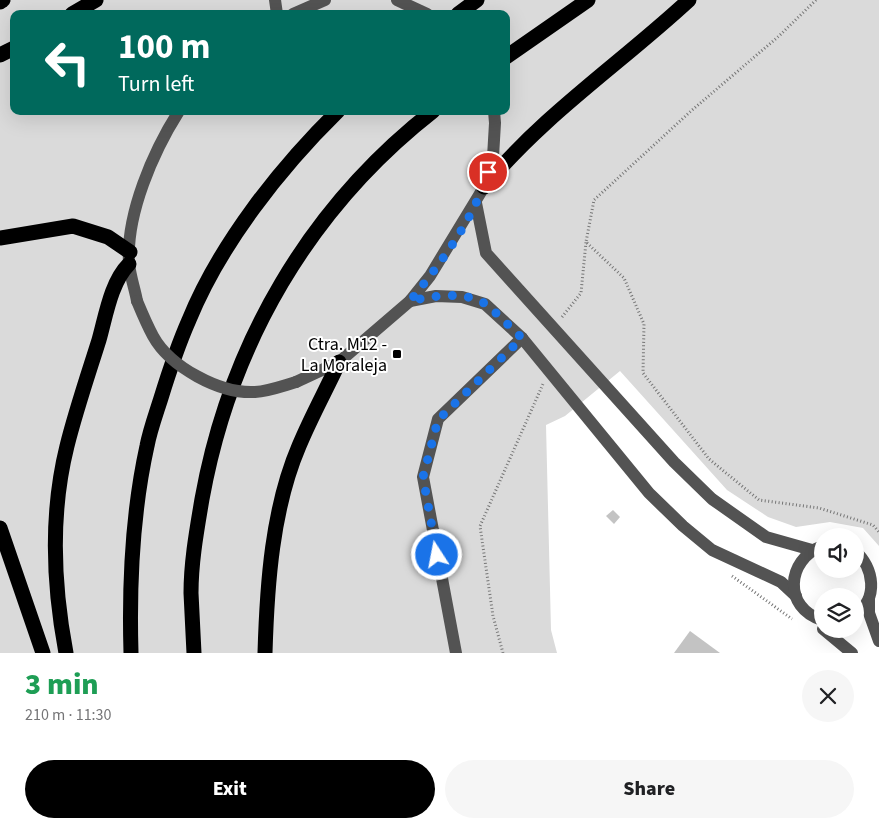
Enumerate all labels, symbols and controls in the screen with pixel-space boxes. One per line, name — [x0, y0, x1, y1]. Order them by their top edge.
text: 100 m — [118, 22, 210, 72]
icon: left — [35, 30, 100, 95]
text: Turn left — [118, 68, 194, 100]
pin — [467, 151, 509, 193]
icon: arrive — [474, 158, 502, 186]
place label: Ctra. M12 - La Moraleja — [301, 332, 387, 378]
marker: Ctra. M12 - La Moraleja — [391, 348, 403, 360]
position arrow — [410, 528, 462, 580]
map controls — [814, 528, 864, 638]
button: sound — [814, 528, 864, 578]
button: layers — [814, 588, 864, 638]
text: 3 min — [25, 663, 99, 706]
button: close — [802, 670, 854, 722]
text: 210 m · 11:30 — [25, 704, 112, 726]
button: Exit — [25, 760, 435, 818]
button: Share — [445, 760, 854, 818]

